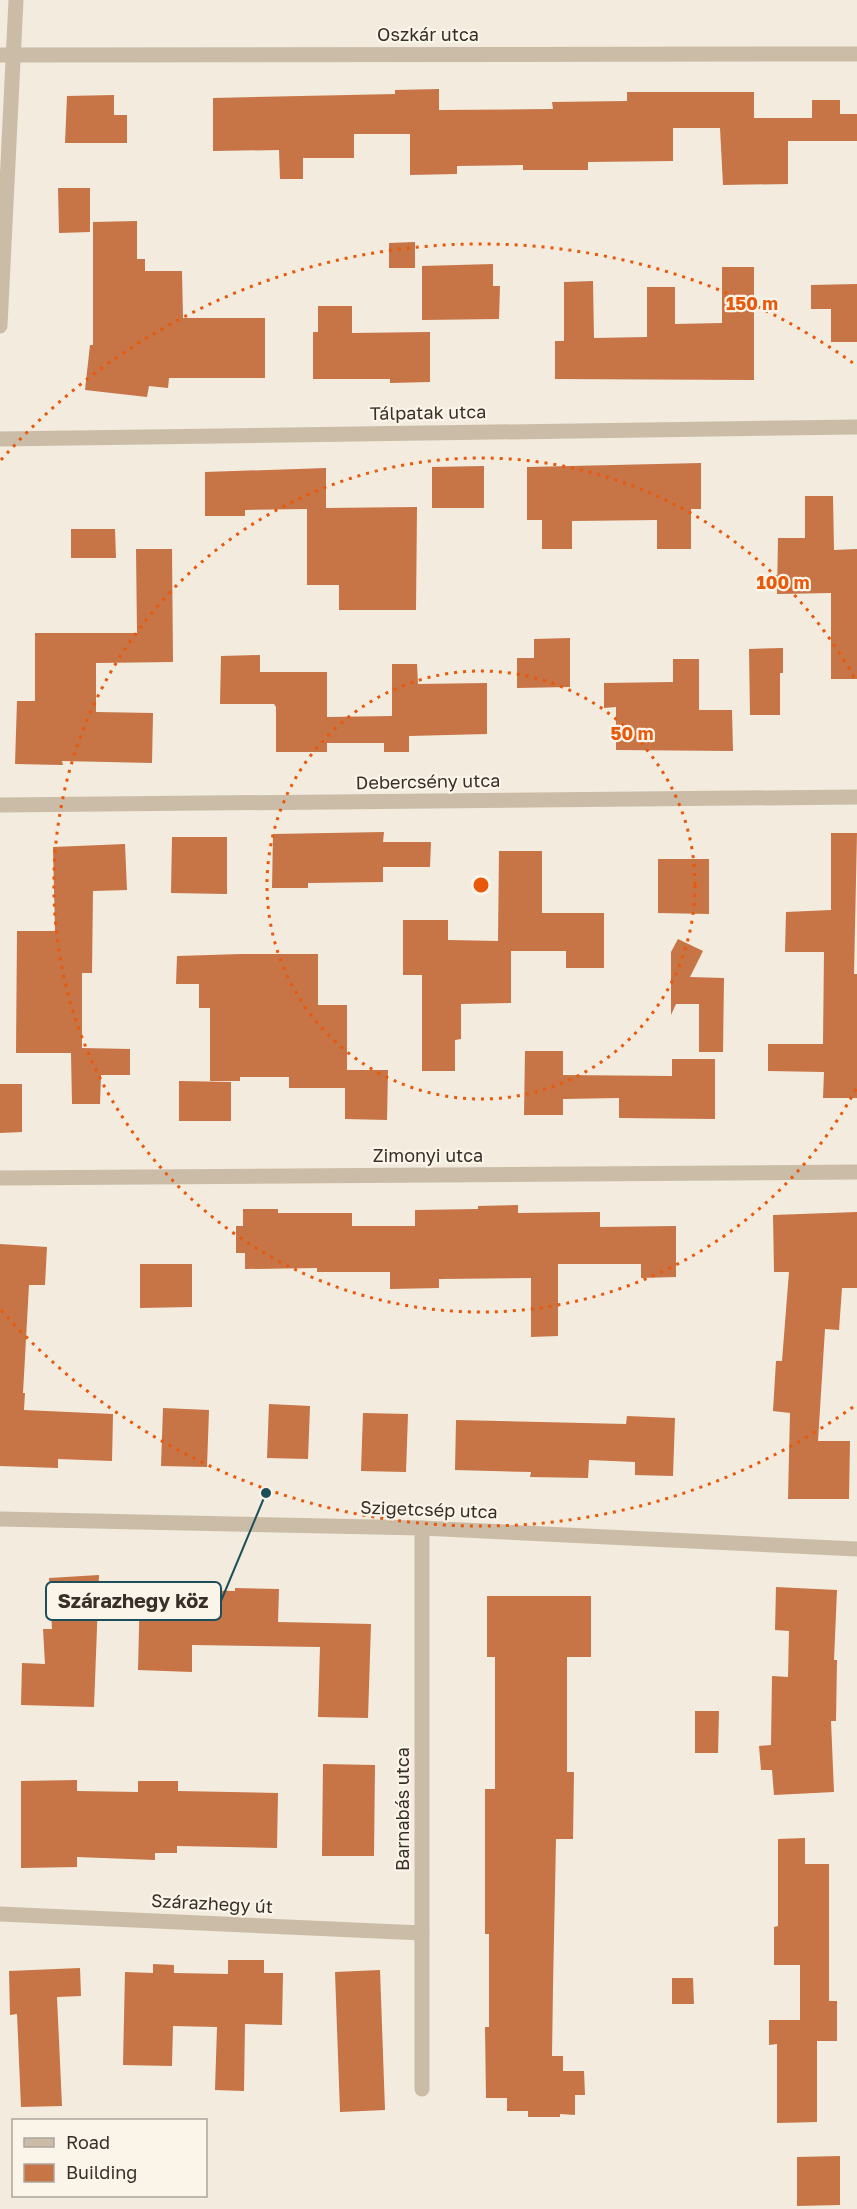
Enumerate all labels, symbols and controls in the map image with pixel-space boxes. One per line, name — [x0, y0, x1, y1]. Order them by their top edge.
street label: Oszkár utca — [377, 23, 479, 45]
text: 150 m — [726, 292, 778, 314]
street label: Tálpatak utca — [369, 400, 486, 424]
text: 100 m — [757, 571, 809, 593]
text: 50 m — [611, 722, 653, 744]
street label: Debercsény utca — [356, 769, 500, 793]
centre of rings — [471, 875, 491, 895]
street label: Zimonyi utca — [373, 1144, 483, 1166]
street label: Szigetcsép utca — [360, 1496, 498, 1522]
callout: Szárazhegy köz — [46, 1582, 221, 1620]
text: Szárazhegy köz — [58, 1588, 208, 1612]
street label: Barnabás utca — [391, 1747, 413, 1871]
street label: Szárazhegy út — [150, 1889, 274, 1917]
legend — [12, 2119, 207, 2197]
text: Road — [66, 2131, 110, 2153]
text: Building — [66, 2161, 137, 2183]

